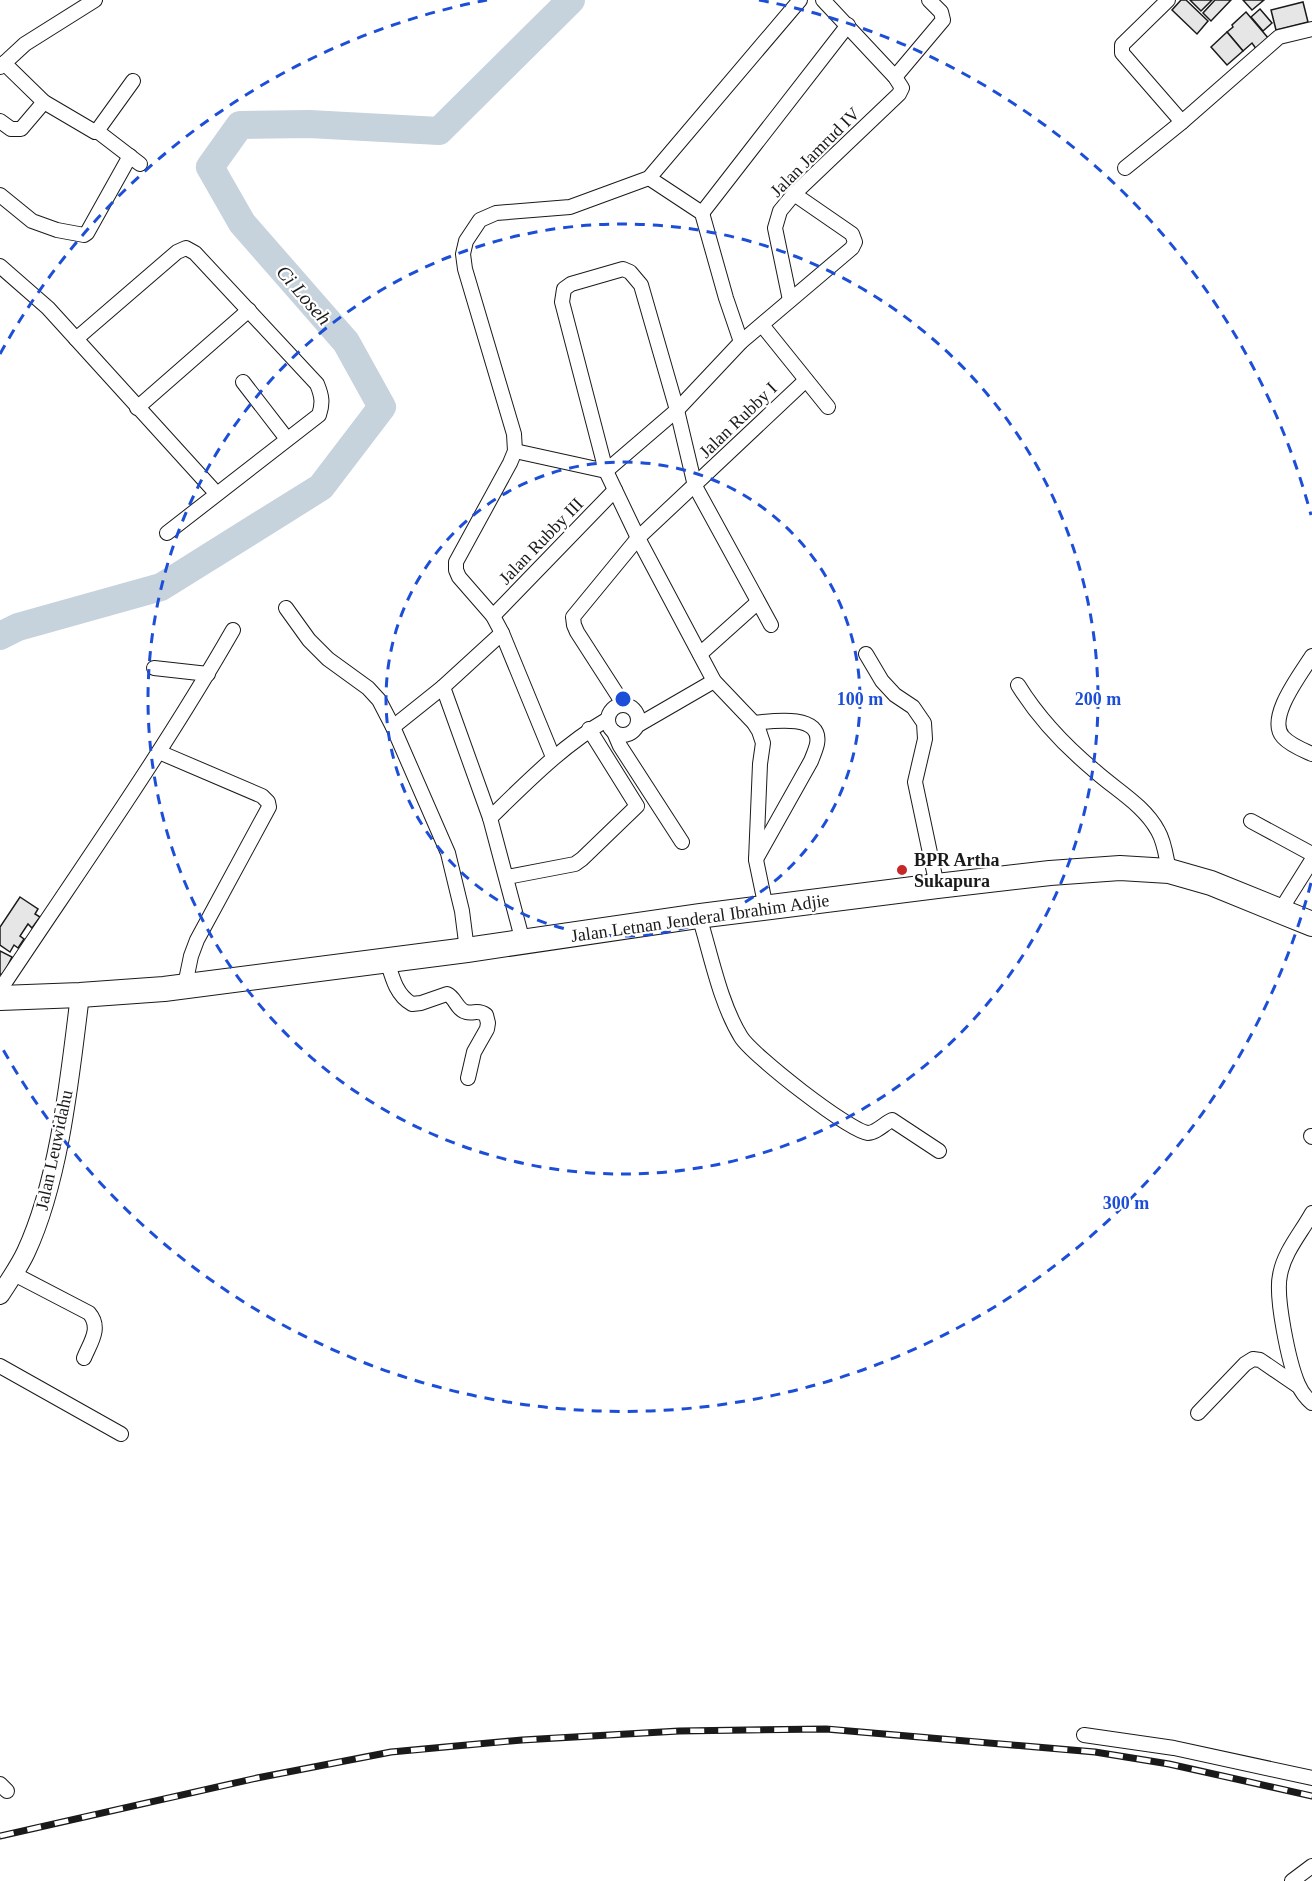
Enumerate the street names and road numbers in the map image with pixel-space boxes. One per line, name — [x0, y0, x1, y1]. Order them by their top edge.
street label: Jalan Jamrud IV — [766, 103, 864, 201]
street label: Jalan Rubby I — [695, 378, 781, 462]
street label: Jalan Rubby III — [495, 494, 587, 588]
street label: Jalan Letnan Jenderal Ibrahim Adjie — [569, 890, 831, 946]
street label: Jalan Leuwidahu — [31, 1088, 77, 1212]

